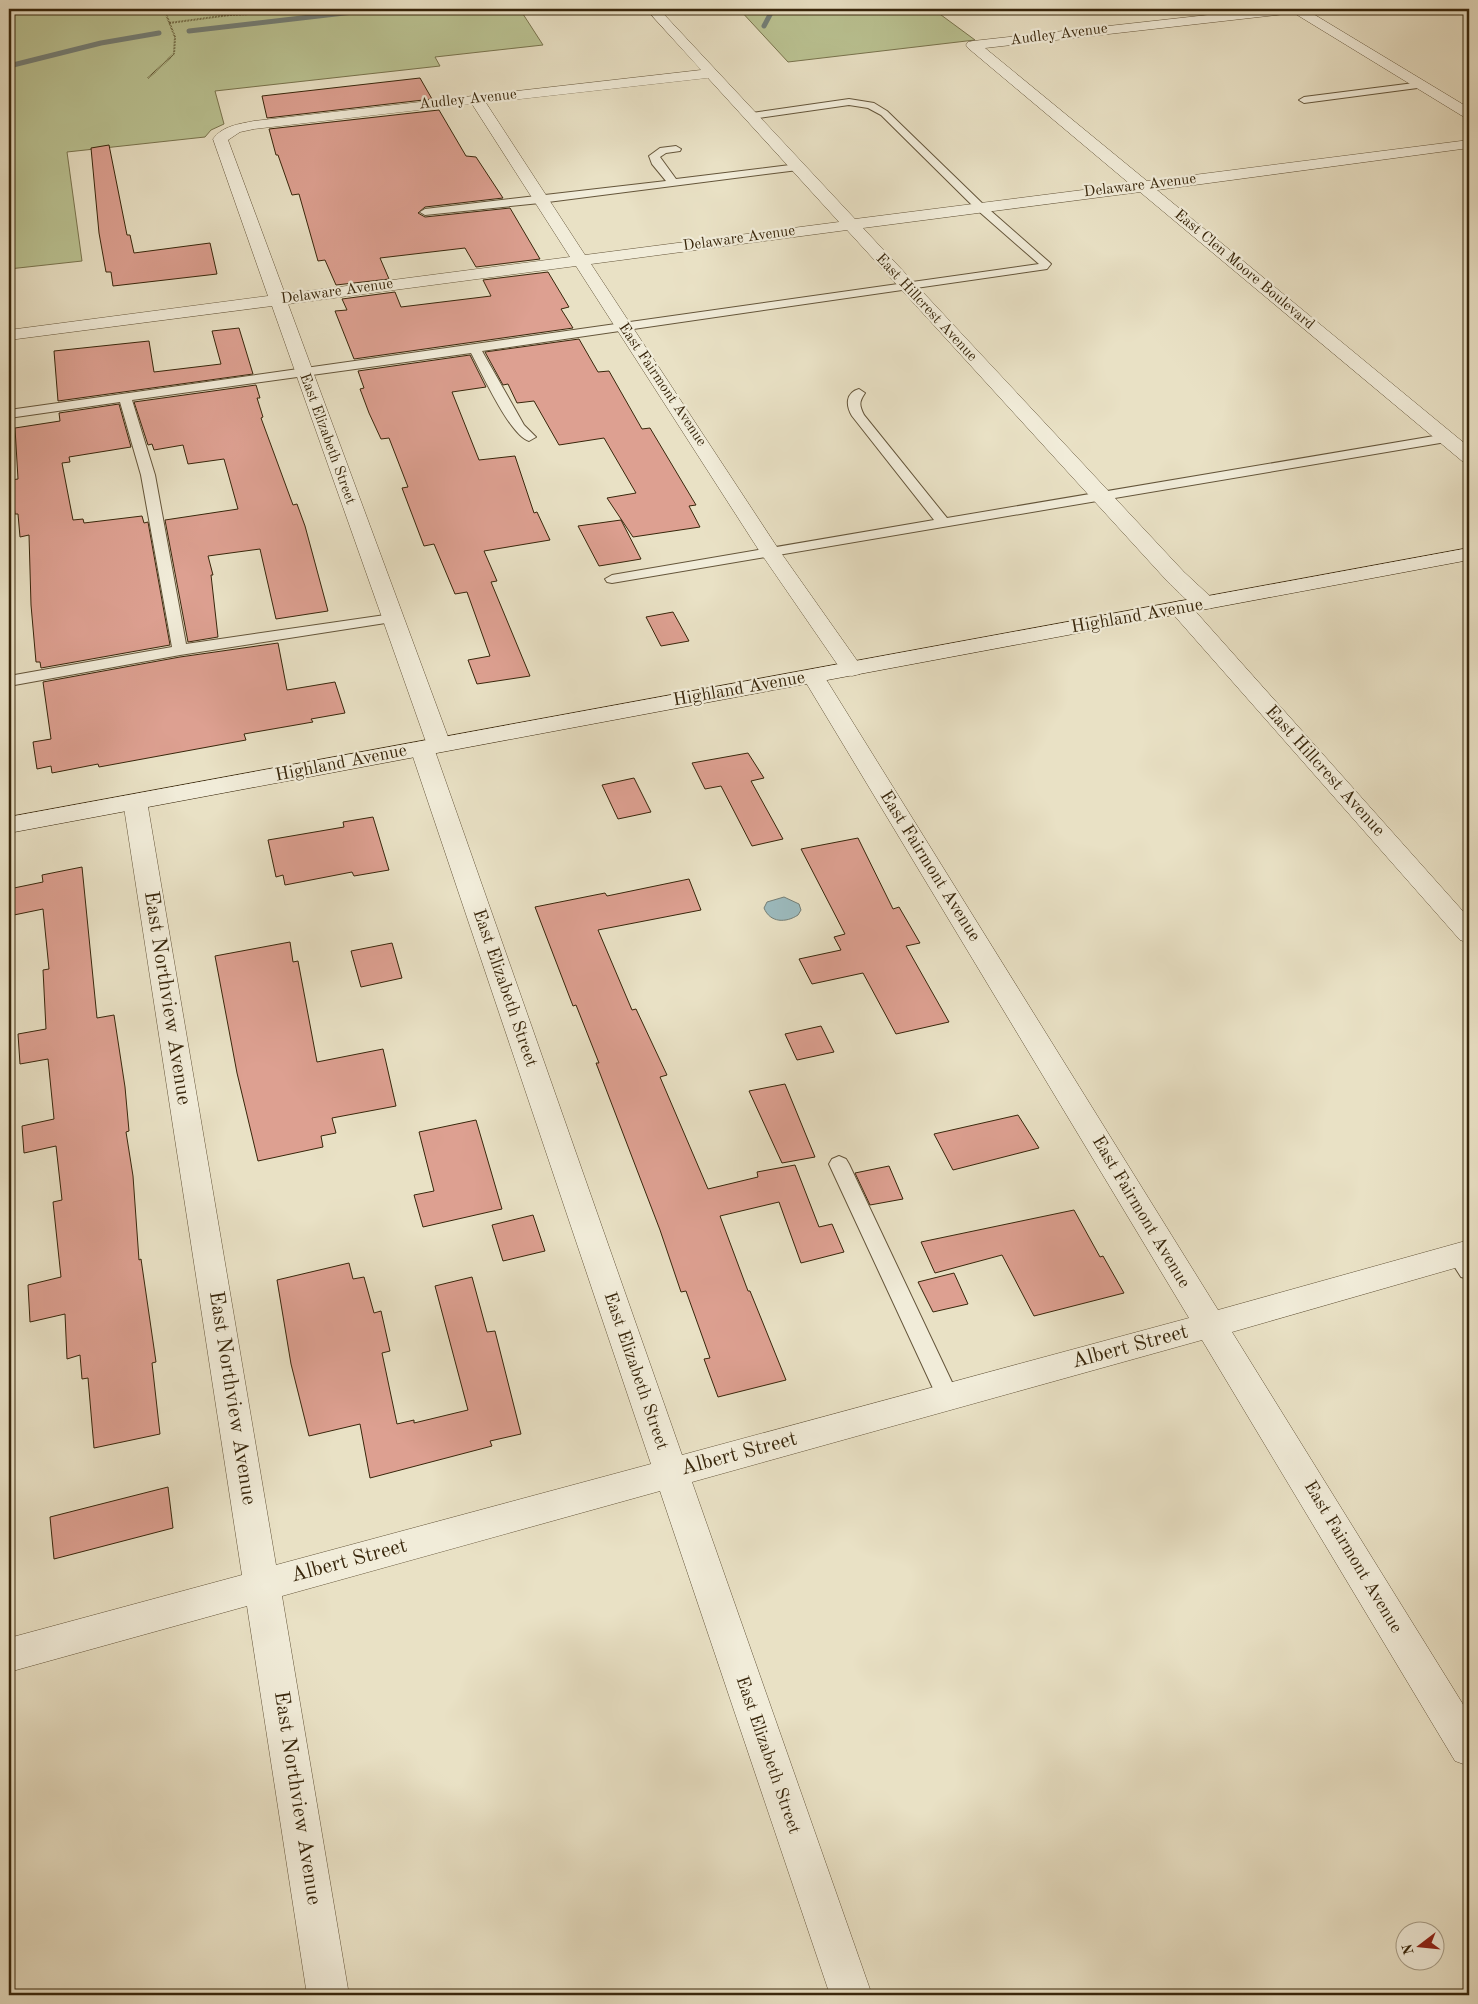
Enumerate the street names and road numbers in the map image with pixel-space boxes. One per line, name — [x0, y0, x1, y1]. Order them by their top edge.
street label: Audley Avenue — [1009, 22, 1109, 48]
street label: Audley Avenue — [418, 87, 518, 113]
street label: Delaware Avenue — [1083, 172, 1197, 200]
street label: East Clen Moore Boulevard — [1171, 207, 1317, 333]
street label: Delaware Avenue — [682, 224, 796, 254]
street label: East Hillcrest Avenue — [872, 251, 980, 365]
street label: Delaware Avenue — [280, 277, 394, 307]
street label: East Fairmont Avenue — [615, 321, 709, 449]
street label: East Elizabeth Street — [296, 372, 358, 506]
street label: Highland Avenue — [1070, 596, 1204, 636]
street label: Highland Avenue — [672, 669, 806, 709]
street label: East Hillcrest Avenue — [1262, 702, 1388, 840]
street label: Highland Avenue — [274, 741, 408, 785]
street label: East Fairmont Avenue — [876, 787, 984, 945]
street label: East Northview Avenue — [140, 889, 194, 1107]
street label: East Elizabeth Street — [470, 907, 540, 1069]
street label: East Fairmont Avenue — [1088, 1133, 1194, 1291]
street label: East Northview Avenue — [205, 1289, 259, 1507]
street label: East Elizabeth Street — [601, 1290, 671, 1452]
street label: Albert Street — [1070, 1321, 1190, 1373]
street label: Albert Street — [679, 1428, 799, 1480]
street label: East Fairmont Avenue — [1300, 1478, 1406, 1636]
street label: Albert Street — [289, 1535, 409, 1587]
street label: East Elizabeth Street — [733, 1674, 803, 1836]
street label: East Northview Avenue — [270, 1689, 324, 1907]

